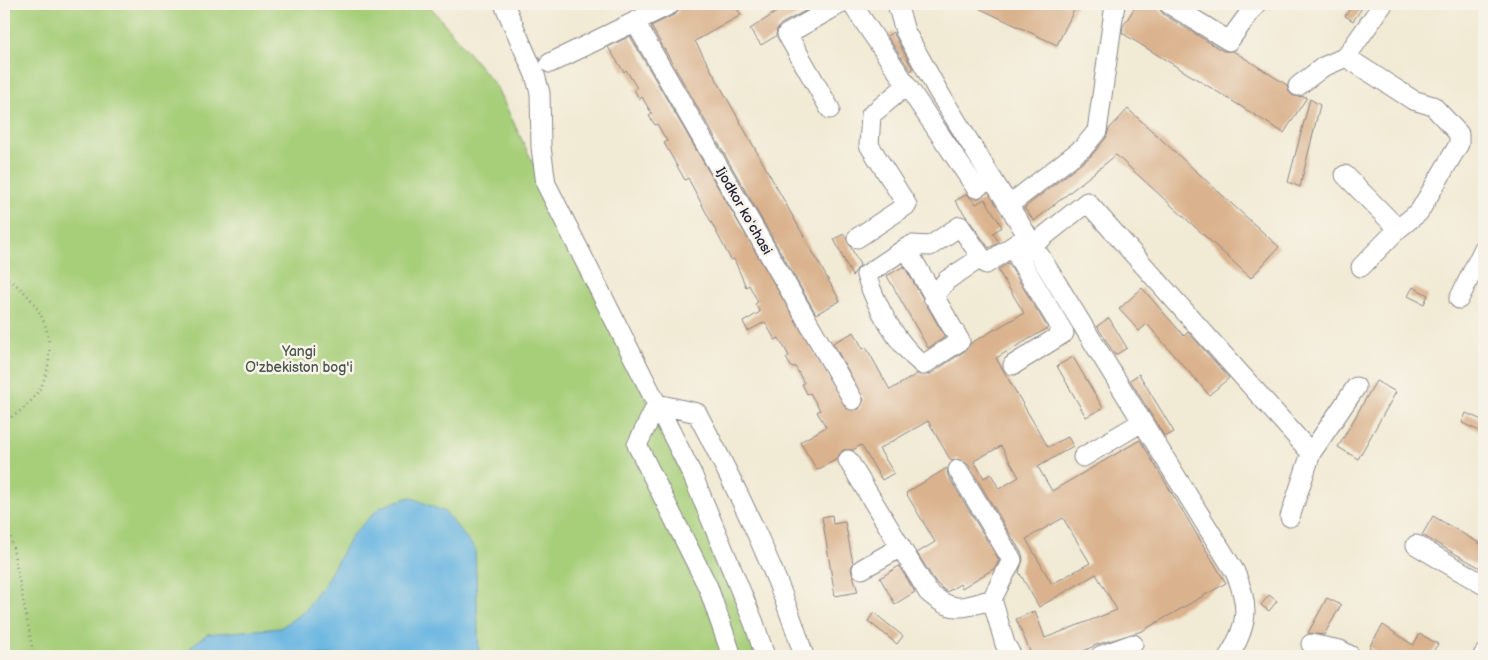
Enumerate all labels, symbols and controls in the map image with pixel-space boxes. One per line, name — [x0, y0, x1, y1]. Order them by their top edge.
street label: Ijodkor koʻchasi — [712, 164, 776, 258]
park label: Yangi O'zbekiston bog'i — [245, 343, 353, 376]

